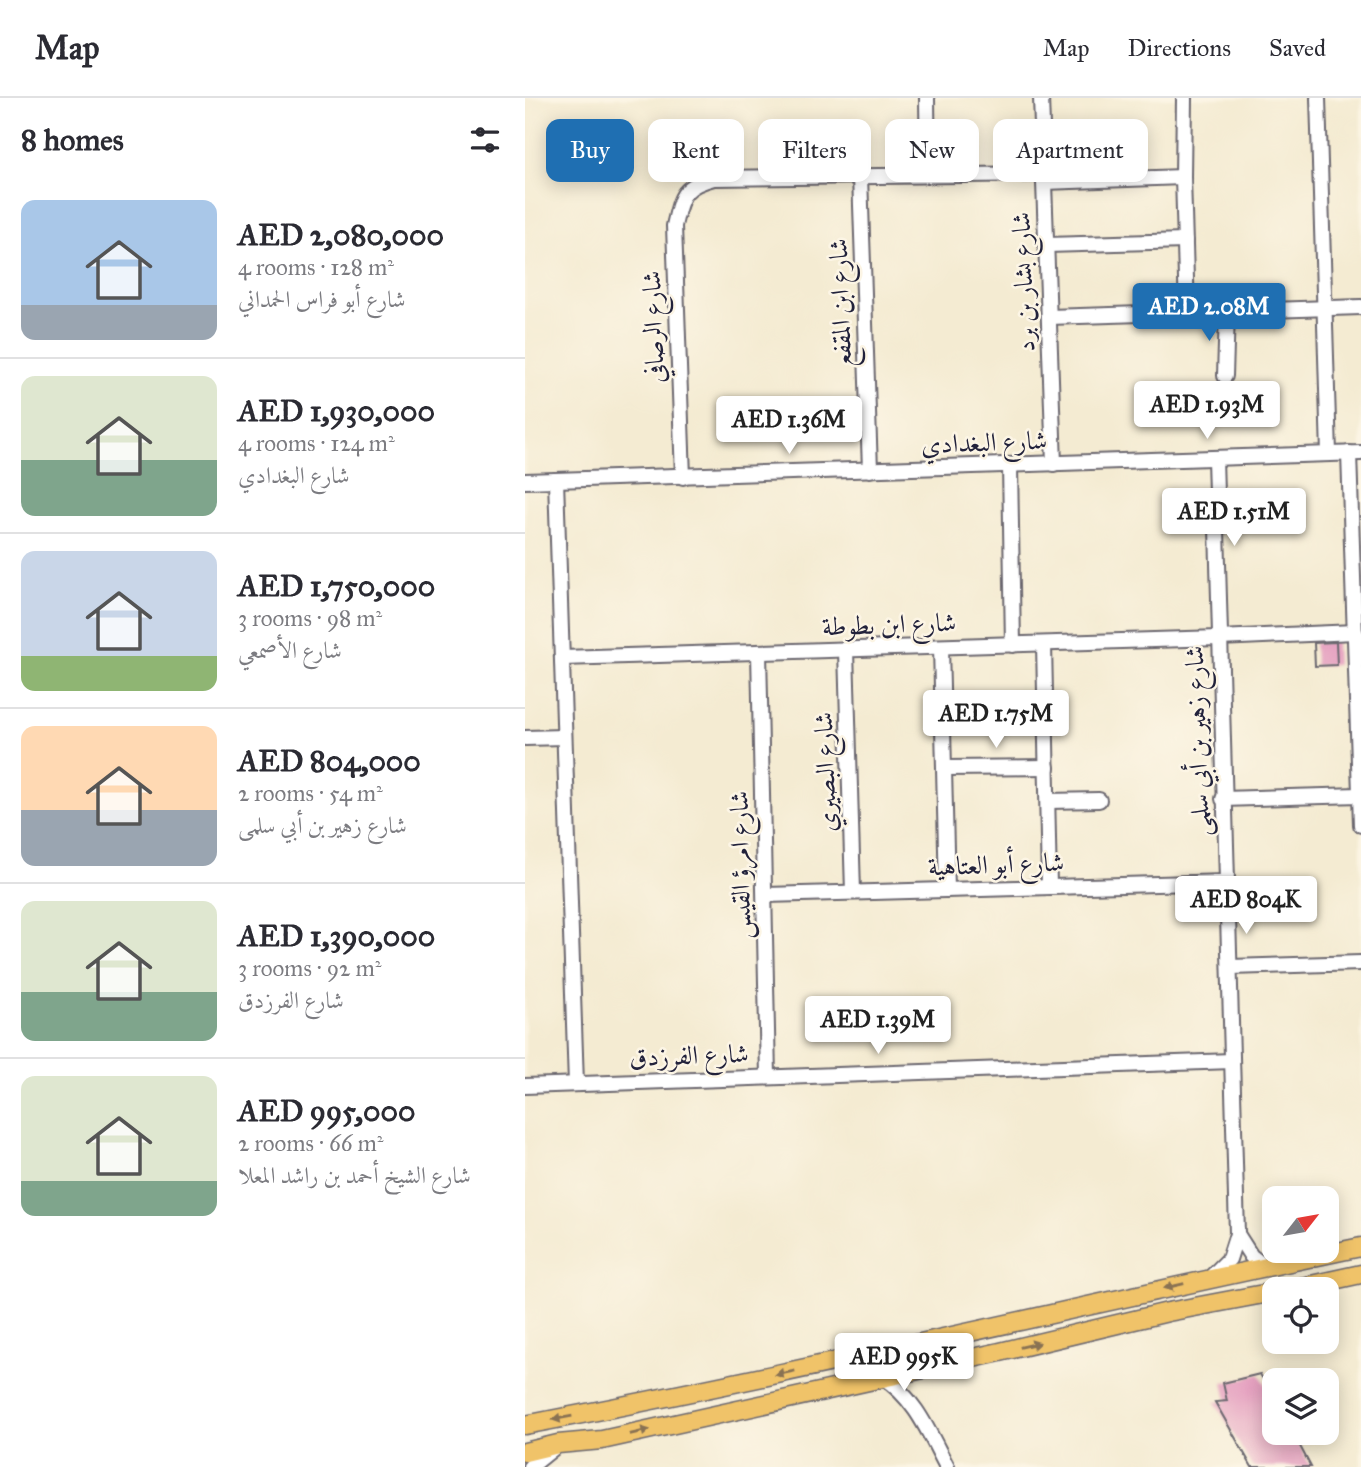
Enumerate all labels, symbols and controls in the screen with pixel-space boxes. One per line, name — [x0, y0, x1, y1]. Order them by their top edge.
text: Map — [35, 28, 99, 68]
text: Map — [1043, 33, 1090, 63]
text: Directions — [1128, 33, 1231, 63]
text: Saved — [1269, 33, 1326, 63]
chip: Buy — [546, 119, 634, 182]
chip: Rent — [648, 119, 744, 182]
chip: Filters — [758, 119, 871, 182]
chip: New — [885, 119, 979, 182]
chip: Apartment — [993, 119, 1148, 182]
icon: filters — [466, 121, 504, 159]
text: 8 homes — [21, 122, 124, 158]
street label: شارع بشار بن برد — [1005, 211, 1047, 353]
text: AED 2,080,000 — [238, 217, 444, 253]
icon: home — [77, 228, 161, 312]
street label: شارع ابن المقفع — [822, 238, 866, 368]
text: 4 rooms · 128 m² — [238, 253, 394, 281]
street label: شارع الرصافي — [635, 270, 677, 384]
pin: AED 2.08M — [1129, 284, 1289, 343]
text: شارع أبو فراس الحمداني — [238, 285, 406, 313]
text: AED 2.08M — [1149, 292, 1269, 320]
pin: AED 1.93M — [1127, 382, 1287, 441]
text: AED 1.93M — [1150, 390, 1264, 418]
text: AED 1,930,000 — [238, 393, 435, 429]
pin: AED 1.36M — [709, 396, 869, 456]
icon: home — [77, 404, 161, 488]
text: AED 1.36M — [732, 405, 846, 433]
street label: شارع البغدادي — [920, 424, 1048, 466]
text: 4 rooms · 124 m² — [238, 429, 395, 457]
text: شارع البغدادي — [238, 461, 350, 489]
pin: AED 1.51M — [1154, 489, 1314, 548]
text: AED 1.51M — [1178, 497, 1290, 525]
text: AED 1,750,000 — [238, 568, 435, 604]
icon: home — [77, 579, 161, 663]
text: 3 rooms · 98 m² — [238, 604, 382, 632]
street label: شارع ابن بطوطة — [821, 606, 957, 648]
text: شارع الأصمعي — [238, 636, 342, 664]
street label: شارع زهير بن أبي سلمى — [1177, 645, 1222, 837]
pin: AED 1.75M — [916, 690, 1076, 750]
text: AED 1.75M — [939, 699, 1053, 727]
street label: شارع البصيري — [807, 711, 849, 833]
text: AED 804,000 — [238, 743, 421, 779]
icon: home — [77, 754, 161, 838]
text: 2 rooms · 54 m² — [238, 779, 383, 807]
street label: شارع امرؤ القيس — [723, 791, 763, 939]
text: شارع زهير بن أبي سلمى — [238, 811, 407, 839]
street label: شارع أبو العتاهية — [927, 845, 1065, 888]
pin: AED 804K — [1174, 876, 1318, 936]
text: AED 804K — [1191, 885, 1301, 913]
text: AED 1,390,000 — [238, 918, 435, 954]
icon: home — [77, 929, 161, 1013]
text: 3 rooms · 92 m² — [238, 954, 381, 982]
text: شارع الفرزدق — [238, 986, 344, 1014]
pin: AED 1.39M — [798, 996, 958, 1056]
text: AED 1.39M — [821, 1005, 935, 1033]
street label: شارع الفرزدق — [629, 1037, 750, 1079]
text: AED 995,000 — [238, 1093, 415, 1129]
icon: home — [77, 1104, 161, 1188]
text: 2 rooms · 66 m² — [238, 1129, 383, 1157]
text: شارع الشيخ أحمد بن راشد المعلا — [238, 1161, 471, 1189]
north arrow — [1262, 1186, 1339, 1264]
map controls — [1262, 1186, 1339, 1445]
button: locate — [1262, 1277, 1339, 1354]
one-way arrow — [1163, 1281, 1185, 1292]
pin: AED 995K — [832, 1334, 976, 1393]
one-way arrow — [1019, 1339, 1041, 1350]
text: AED 995K — [851, 1342, 957, 1370]
one-way arrow — [774, 1367, 796, 1378]
button: layers — [1262, 1368, 1339, 1445]
one-way arrow — [551, 1413, 573, 1424]
one-way arrow — [629, 1426, 651, 1437]

